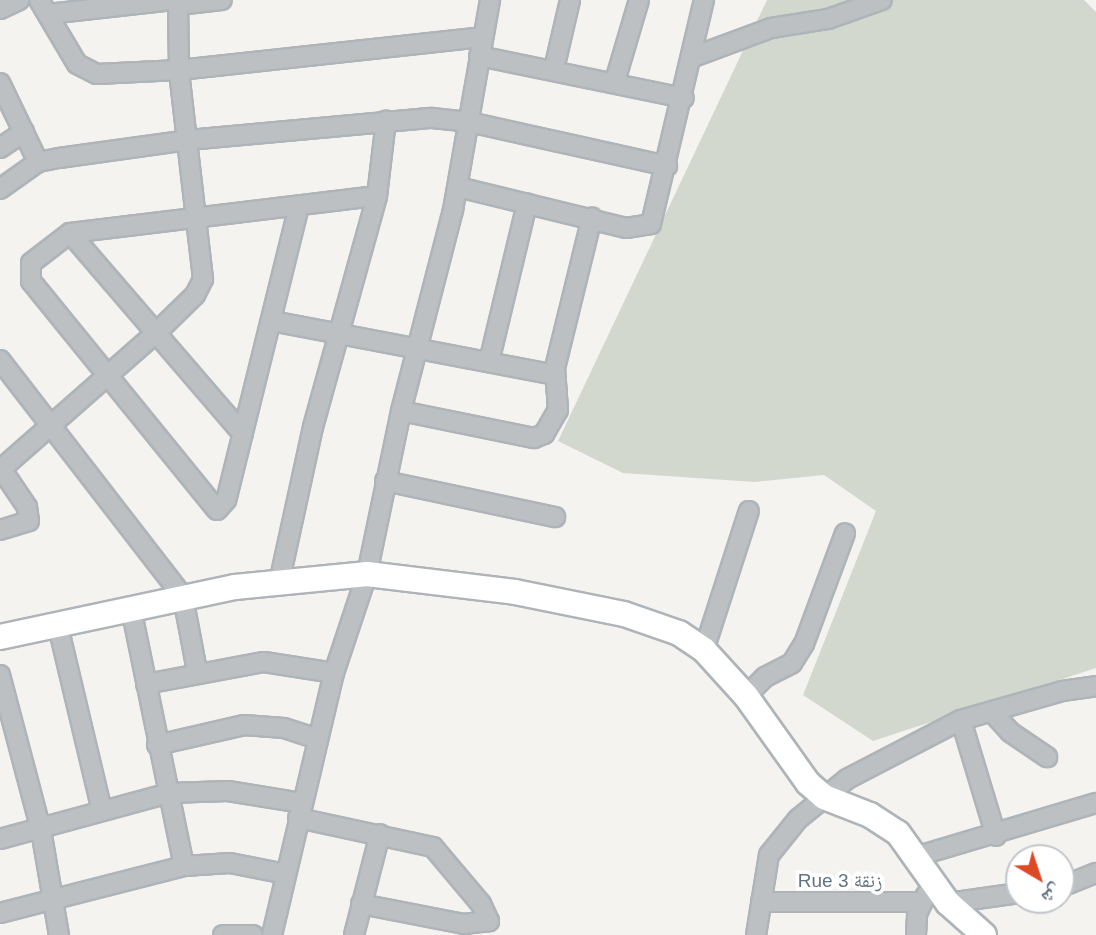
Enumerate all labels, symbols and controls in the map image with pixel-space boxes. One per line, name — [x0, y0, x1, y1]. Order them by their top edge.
north arrow — [1005, 844, 1075, 914]
street label: Rue 3 زنقة — [798, 870, 882, 892]
text: ش — [1038, 880, 1067, 909]

